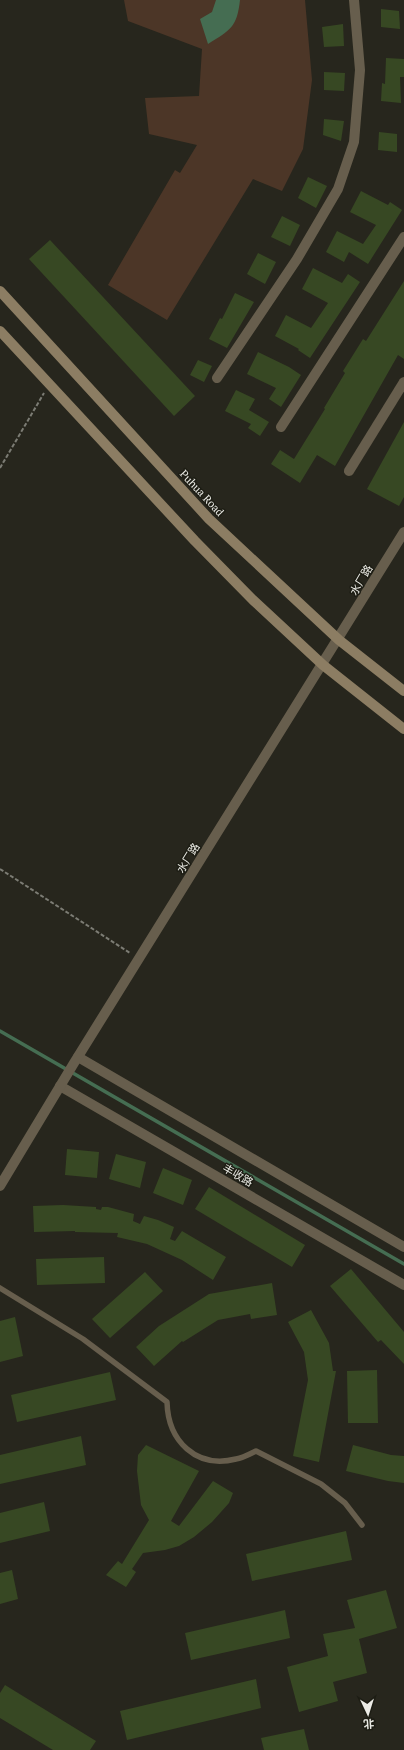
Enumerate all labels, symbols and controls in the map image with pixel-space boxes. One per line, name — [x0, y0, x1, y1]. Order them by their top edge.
street label: Puhua Road — [177, 467, 227, 519]
street label: 水厂路 — [347, 562, 375, 598]
street label: 水厂路 — [173, 840, 203, 876]
street label: 丰收路 — [220, 1161, 256, 1189]
north arrow — [348, 1694, 388, 1734]
text: 北 — [363, 1717, 375, 1731]

